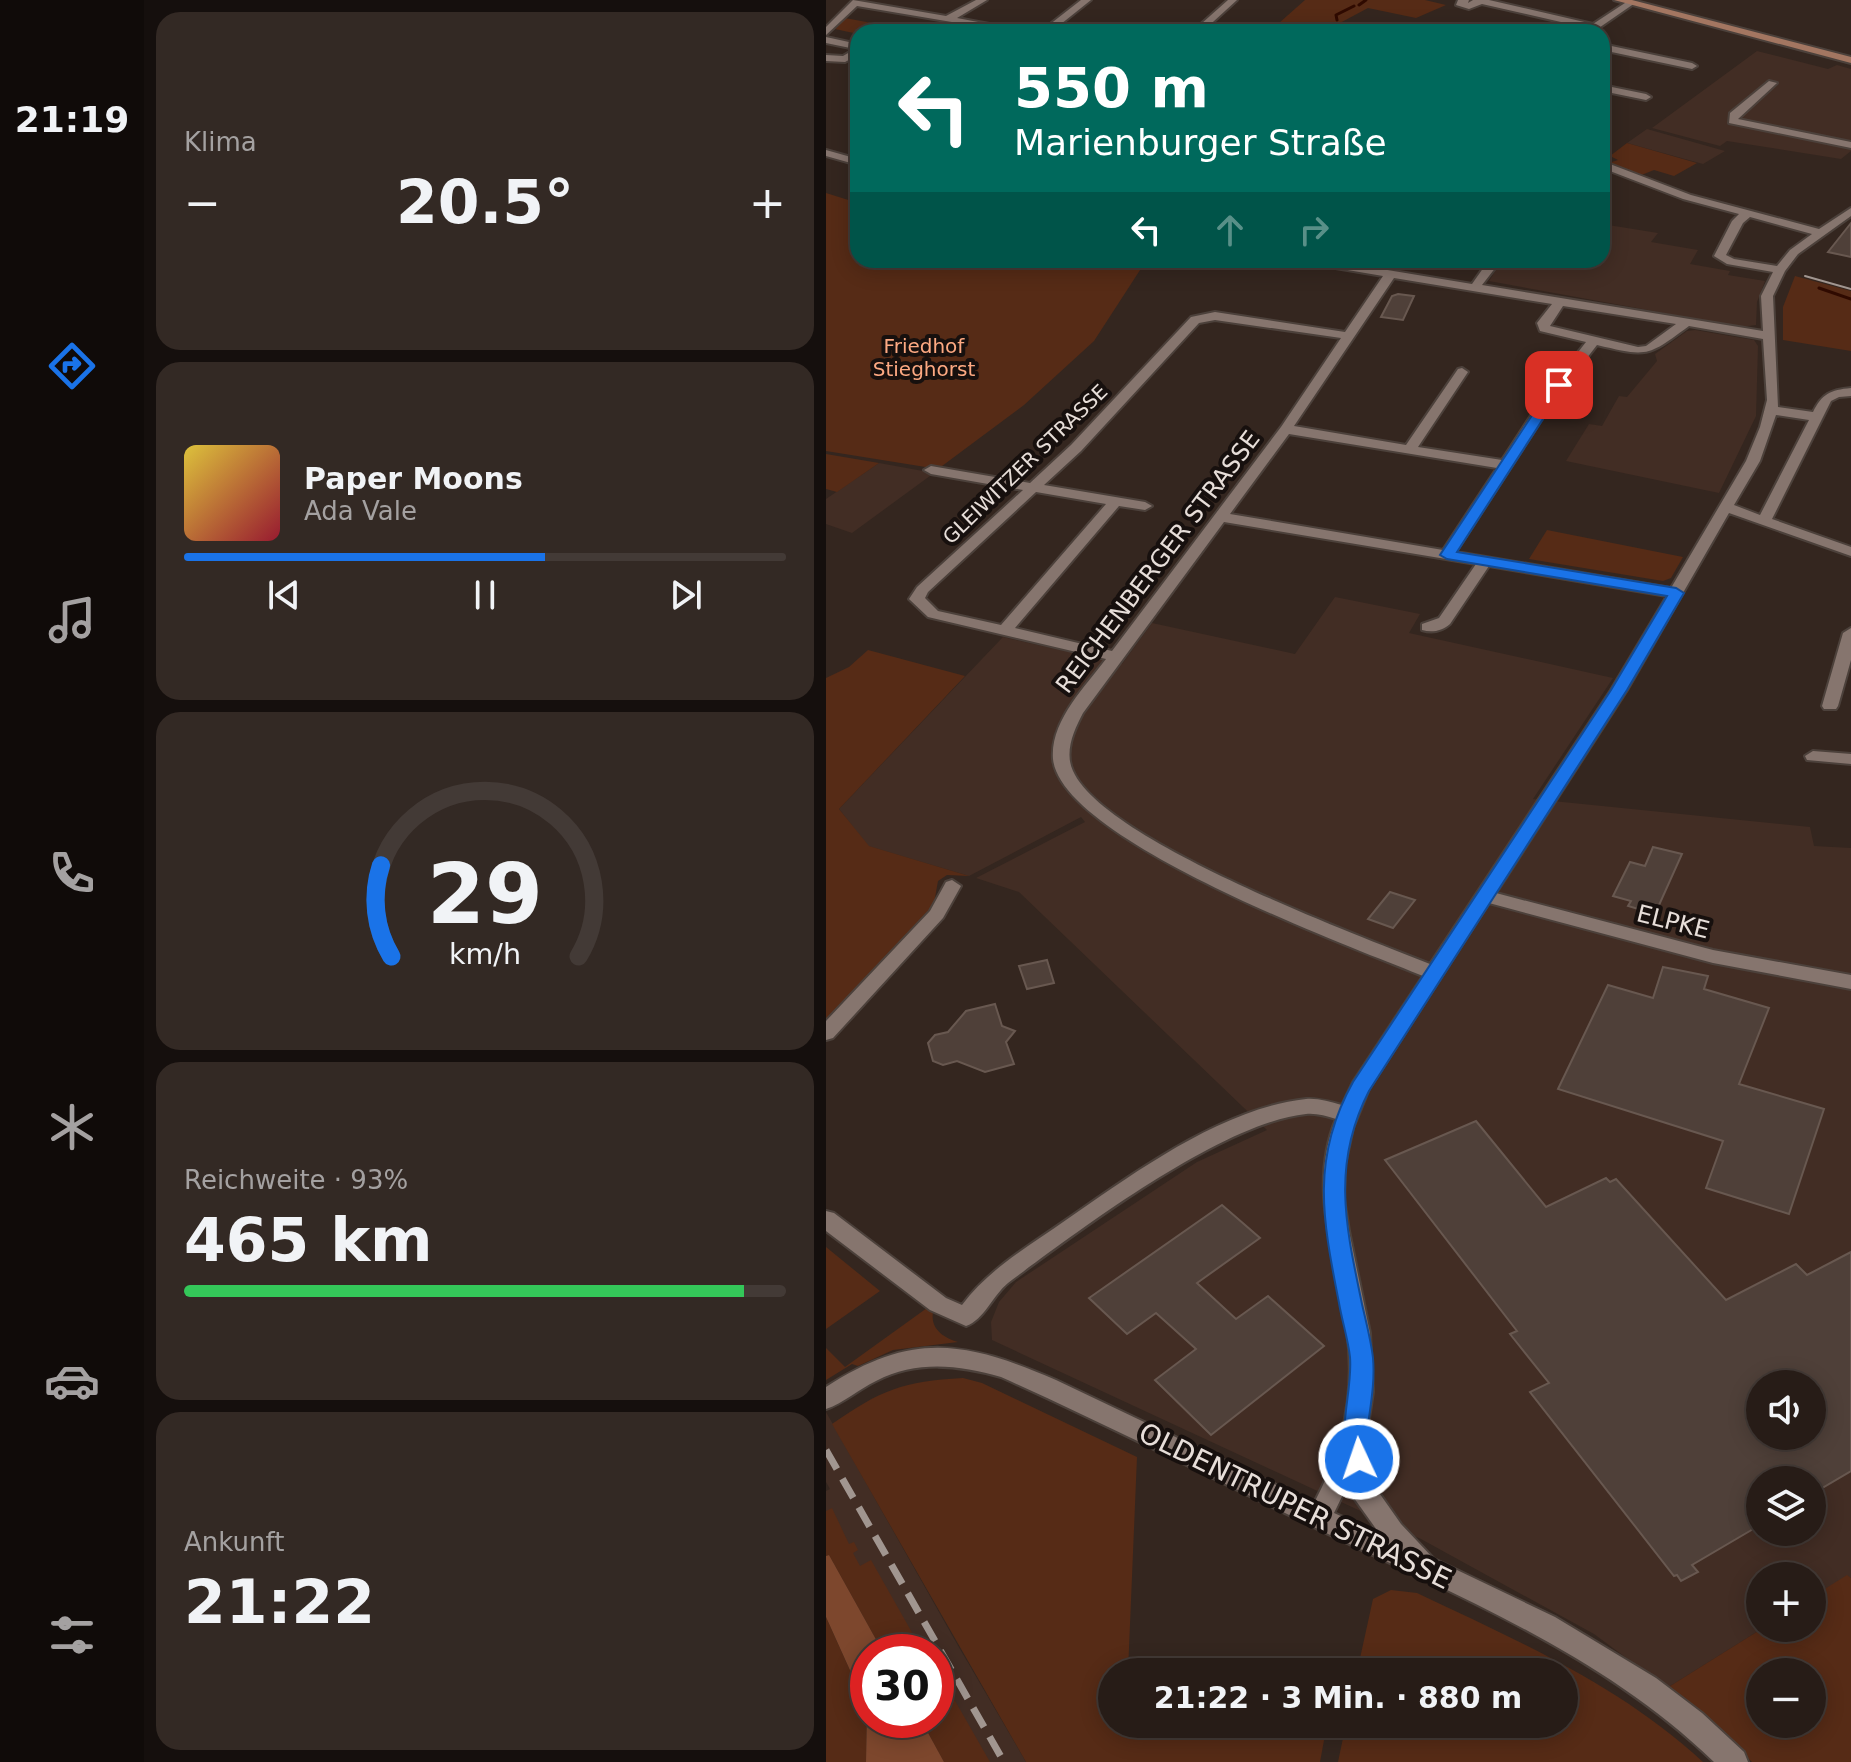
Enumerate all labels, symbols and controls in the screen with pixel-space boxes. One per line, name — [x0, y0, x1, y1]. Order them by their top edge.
text: 550 m — [1014, 55, 1209, 120]
icon: left — [882, 56, 986, 160]
text: 21:19 — [15, 99, 129, 140]
text: Marienburger Straße — [1014, 122, 1387, 163]
text: Klima — [184, 127, 257, 157]
text: 20.5° — [396, 167, 574, 237]
text: − — [184, 177, 221, 228]
text: + — [749, 177, 786, 228]
icon: left — [1124, 208, 1168, 252]
icon: ahead — [1208, 208, 1252, 252]
icon: right — [1292, 208, 1336, 252]
park label: Friedhof Stieghorst — [873, 334, 975, 381]
icon: directions — [44, 338, 100, 394]
pin — [1525, 351, 1593, 419]
icon: arrive — [1537, 363, 1581, 407]
street label: GLEIWITZER STRASSE — [938, 379, 1112, 549]
street label: REICHENBERGER STRASSE — [1050, 425, 1266, 699]
text: Paper Moons — [304, 461, 523, 496]
text: Ada Vale — [304, 496, 417, 526]
icon: previous — [262, 573, 306, 617]
icon: pause — [463, 573, 507, 617]
icon: next — [664, 573, 708, 617]
icon: music — [44, 592, 100, 648]
icon: phone — [44, 845, 100, 901]
text: 29 — [427, 846, 543, 943]
street label: ELPKE — [1634, 899, 1712, 945]
text: km/h — [449, 937, 521, 971]
icon: climate — [44, 1099, 100, 1155]
text: Reichweite · 93% — [184, 1165, 408, 1195]
text: 465 km — [184, 1205, 433, 1275]
icon: car — [44, 1353, 100, 1409]
map controls — [1746, 1370, 1826, 1738]
button: sound — [1746, 1370, 1826, 1450]
street label: OLDENTRUPER STRASSE — [1133, 1416, 1457, 1596]
position arrow — [1317, 1417, 1401, 1501]
button: layers — [1746, 1466, 1826, 1546]
text: Ankunft — [184, 1527, 284, 1557]
button: + — [1746, 1562, 1826, 1642]
text: 21:22 — [184, 1567, 375, 1637]
icon: filters — [44, 1607, 100, 1663]
speed limit sign: 30 — [850, 1634, 954, 1738]
button: − — [1746, 1658, 1826, 1738]
text: 21:22 · 3 Min. · 880 m — [1154, 1680, 1522, 1715]

